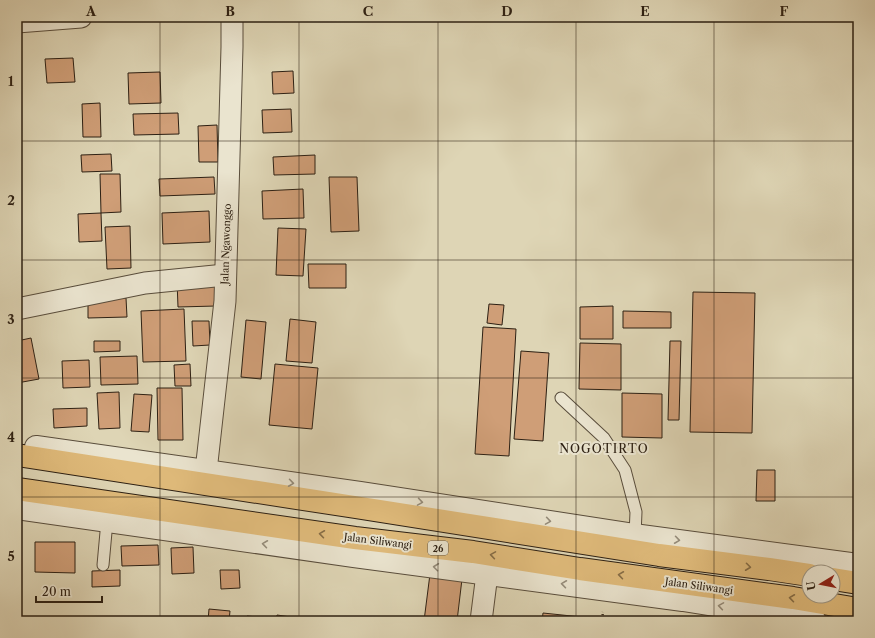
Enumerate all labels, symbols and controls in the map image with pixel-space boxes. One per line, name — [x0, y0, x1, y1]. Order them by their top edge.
text: A — [85, 3, 97, 19]
text: B — [225, 3, 235, 19]
text: C — [363, 3, 373, 19]
text: D — [501, 3, 513, 19]
text: E — [640, 3, 650, 19]
text: F — [780, 3, 789, 19]
text: 1 — [8, 73, 14, 89]
text: 2 — [7, 192, 15, 208]
street label: Jalan Ngawonggo — [218, 203, 234, 287]
text: 3 — [7, 311, 15, 327]
text: 4 — [7, 429, 15, 445]
district label: NOGOTIRTO — [559, 441, 649, 456]
one-way arrow — [288, 478, 294, 487]
one-way arrow — [417, 497, 423, 506]
one-way arrow — [545, 516, 552, 525]
one-way arrow — [319, 530, 325, 539]
street label: Jalan Siliwangi — [341, 530, 413, 552]
one-way arrow — [674, 535, 680, 544]
one-way arrow — [262, 540, 268, 549]
road number: 26 — [428, 541, 448, 555]
text: 5 — [7, 548, 15, 564]
one-way arrow — [490, 551, 496, 560]
one-way arrow — [744, 562, 751, 571]
one-way arrow — [432, 563, 439, 572]
north arrow — [801, 564, 841, 604]
one-way arrow — [618, 571, 625, 580]
street label: Jalan Siliwangi — [662, 575, 734, 597]
scale bar — [36, 578, 102, 604]
one-way arrow — [561, 580, 567, 589]
text: U — [803, 580, 819, 591]
text: 20 m — [42, 584, 71, 599]
one-way arrow — [789, 594, 795, 603]
one-way arrow — [718, 602, 724, 611]

